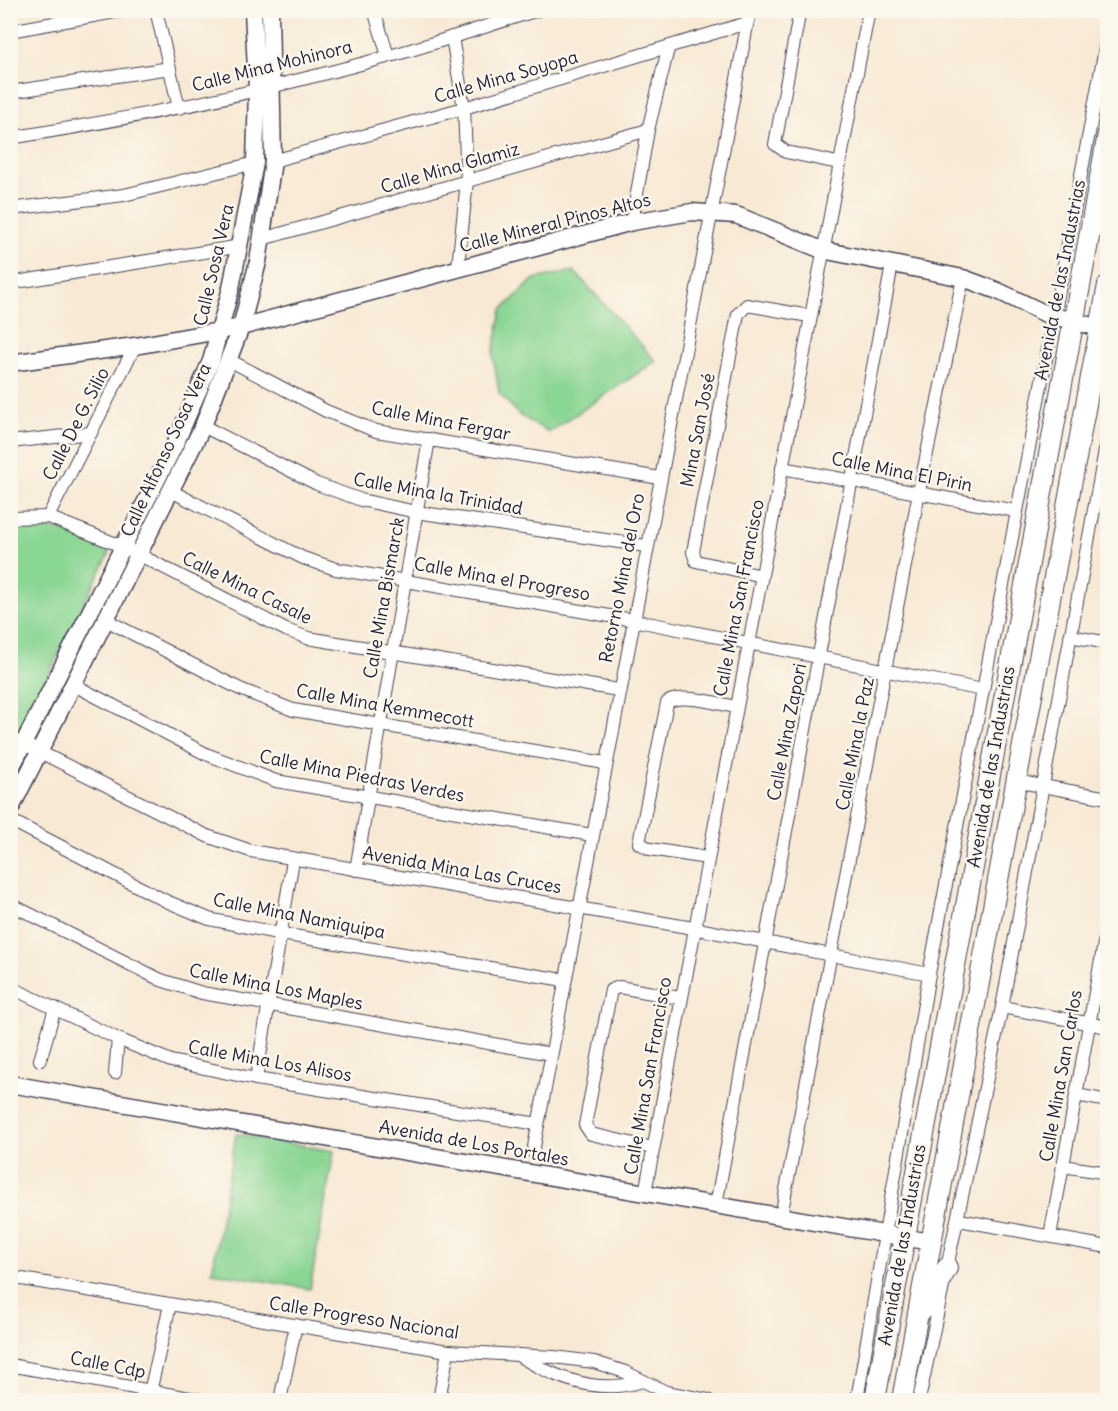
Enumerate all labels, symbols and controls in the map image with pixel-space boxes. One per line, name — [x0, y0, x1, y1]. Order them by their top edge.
street label: Calle Mina Mohinora — [189, 34, 354, 97]
street label: Calle Mina Soyopa — [431, 45, 580, 108]
street label: Calle Mina Glamiz — [378, 137, 522, 198]
street label: Avenida de las Industrias — [1029, 178, 1090, 382]
street label: Calle Mineral Pinos Altos — [457, 188, 653, 257]
street label: Calle Sosa Vera — [188, 202, 239, 328]
street label: Calle Alfonso Sosa Vera — [115, 359, 216, 540]
street label: Calle De G. Silio — [37, 363, 114, 484]
street label: Mina San José — [675, 371, 720, 489]
street label: Calle Mina Fergar — [370, 396, 513, 445]
street label: Calle Mina El Pirin — [830, 447, 975, 496]
street label: Calle Mina la Trinidad — [352, 467, 525, 520]
street label: Retorno Mina del Oro — [594, 491, 649, 665]
street label: Calle Mina San Francisco — [708, 497, 769, 698]
street label: Calle Mina Bismarck — [358, 516, 409, 680]
street label: Calle Mina Casale — [178, 546, 316, 629]
street label: Calle Mina el Progreso — [412, 552, 592, 605]
street label: Calle Mina Zapori — [762, 661, 811, 803]
street label: Avenida de las Industrias — [961, 664, 1020, 869]
street label: Calle Mina la Paz — [830, 675, 879, 813]
street label: Calle Mina Kemmecott — [294, 679, 476, 732]
street label: Calle Mina Piedras Verdes — [258, 744, 467, 807]
street label: Avenida Mina Las Cruces — [361, 841, 563, 898]
street label: Calle Mina Namiquipa — [211, 888, 387, 943]
street label: Calle Mina Los Maples — [187, 958, 365, 1015]
street label: Calle Mina San Francisco — [619, 975, 676, 1177]
street label: Calle Mina San Carlos — [1034, 988, 1087, 1164]
street label: Calle Mina Los Alisos — [186, 1035, 354, 1086]
street label: Avenida de Los Portales — [377, 1114, 571, 1171]
street label: Avenida de las Industrias — [872, 1142, 931, 1347]
street label: Calle Progreso Nacional — [268, 1291, 461, 1344]
street label: Calle Cdp — [68, 1346, 148, 1383]

